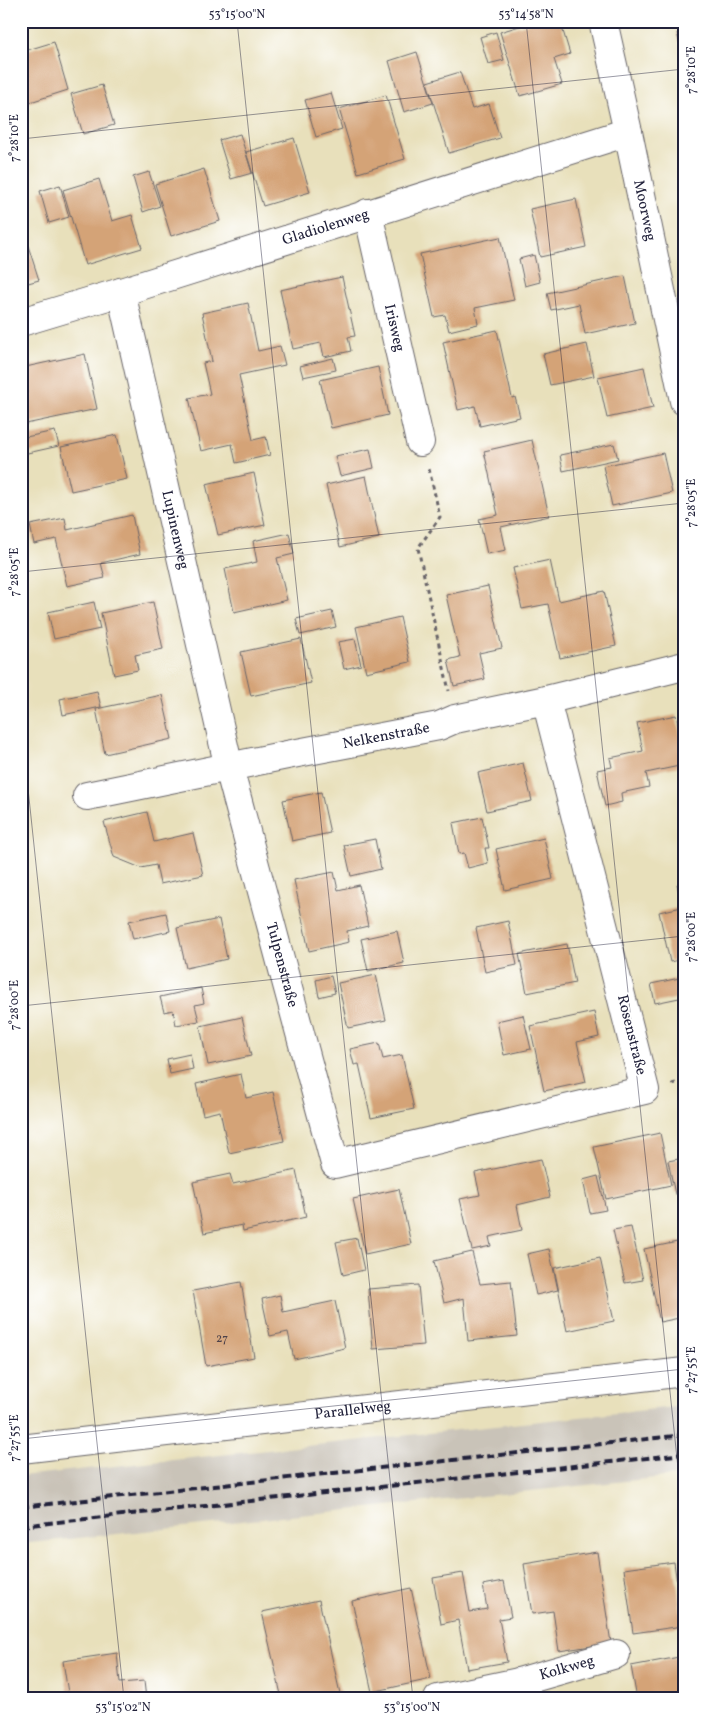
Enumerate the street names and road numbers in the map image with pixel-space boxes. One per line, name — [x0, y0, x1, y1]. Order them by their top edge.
street label: Moorweg — [628, 178, 661, 243]
street label: Gladiolenweg — [280, 204, 372, 251]
street label: Irisweg — [379, 302, 410, 354]
street label: Lupinenweg — [156, 488, 194, 572]
street label: Nelkenstraße — [341, 718, 431, 755]
street label: Tulpenstraße — [260, 920, 303, 1010]
street label: Rosenstraße — [611, 993, 651, 1077]
street label: Parallelweg — [313, 1396, 392, 1425]
street label: Kolkweg — [537, 1650, 597, 1686]

